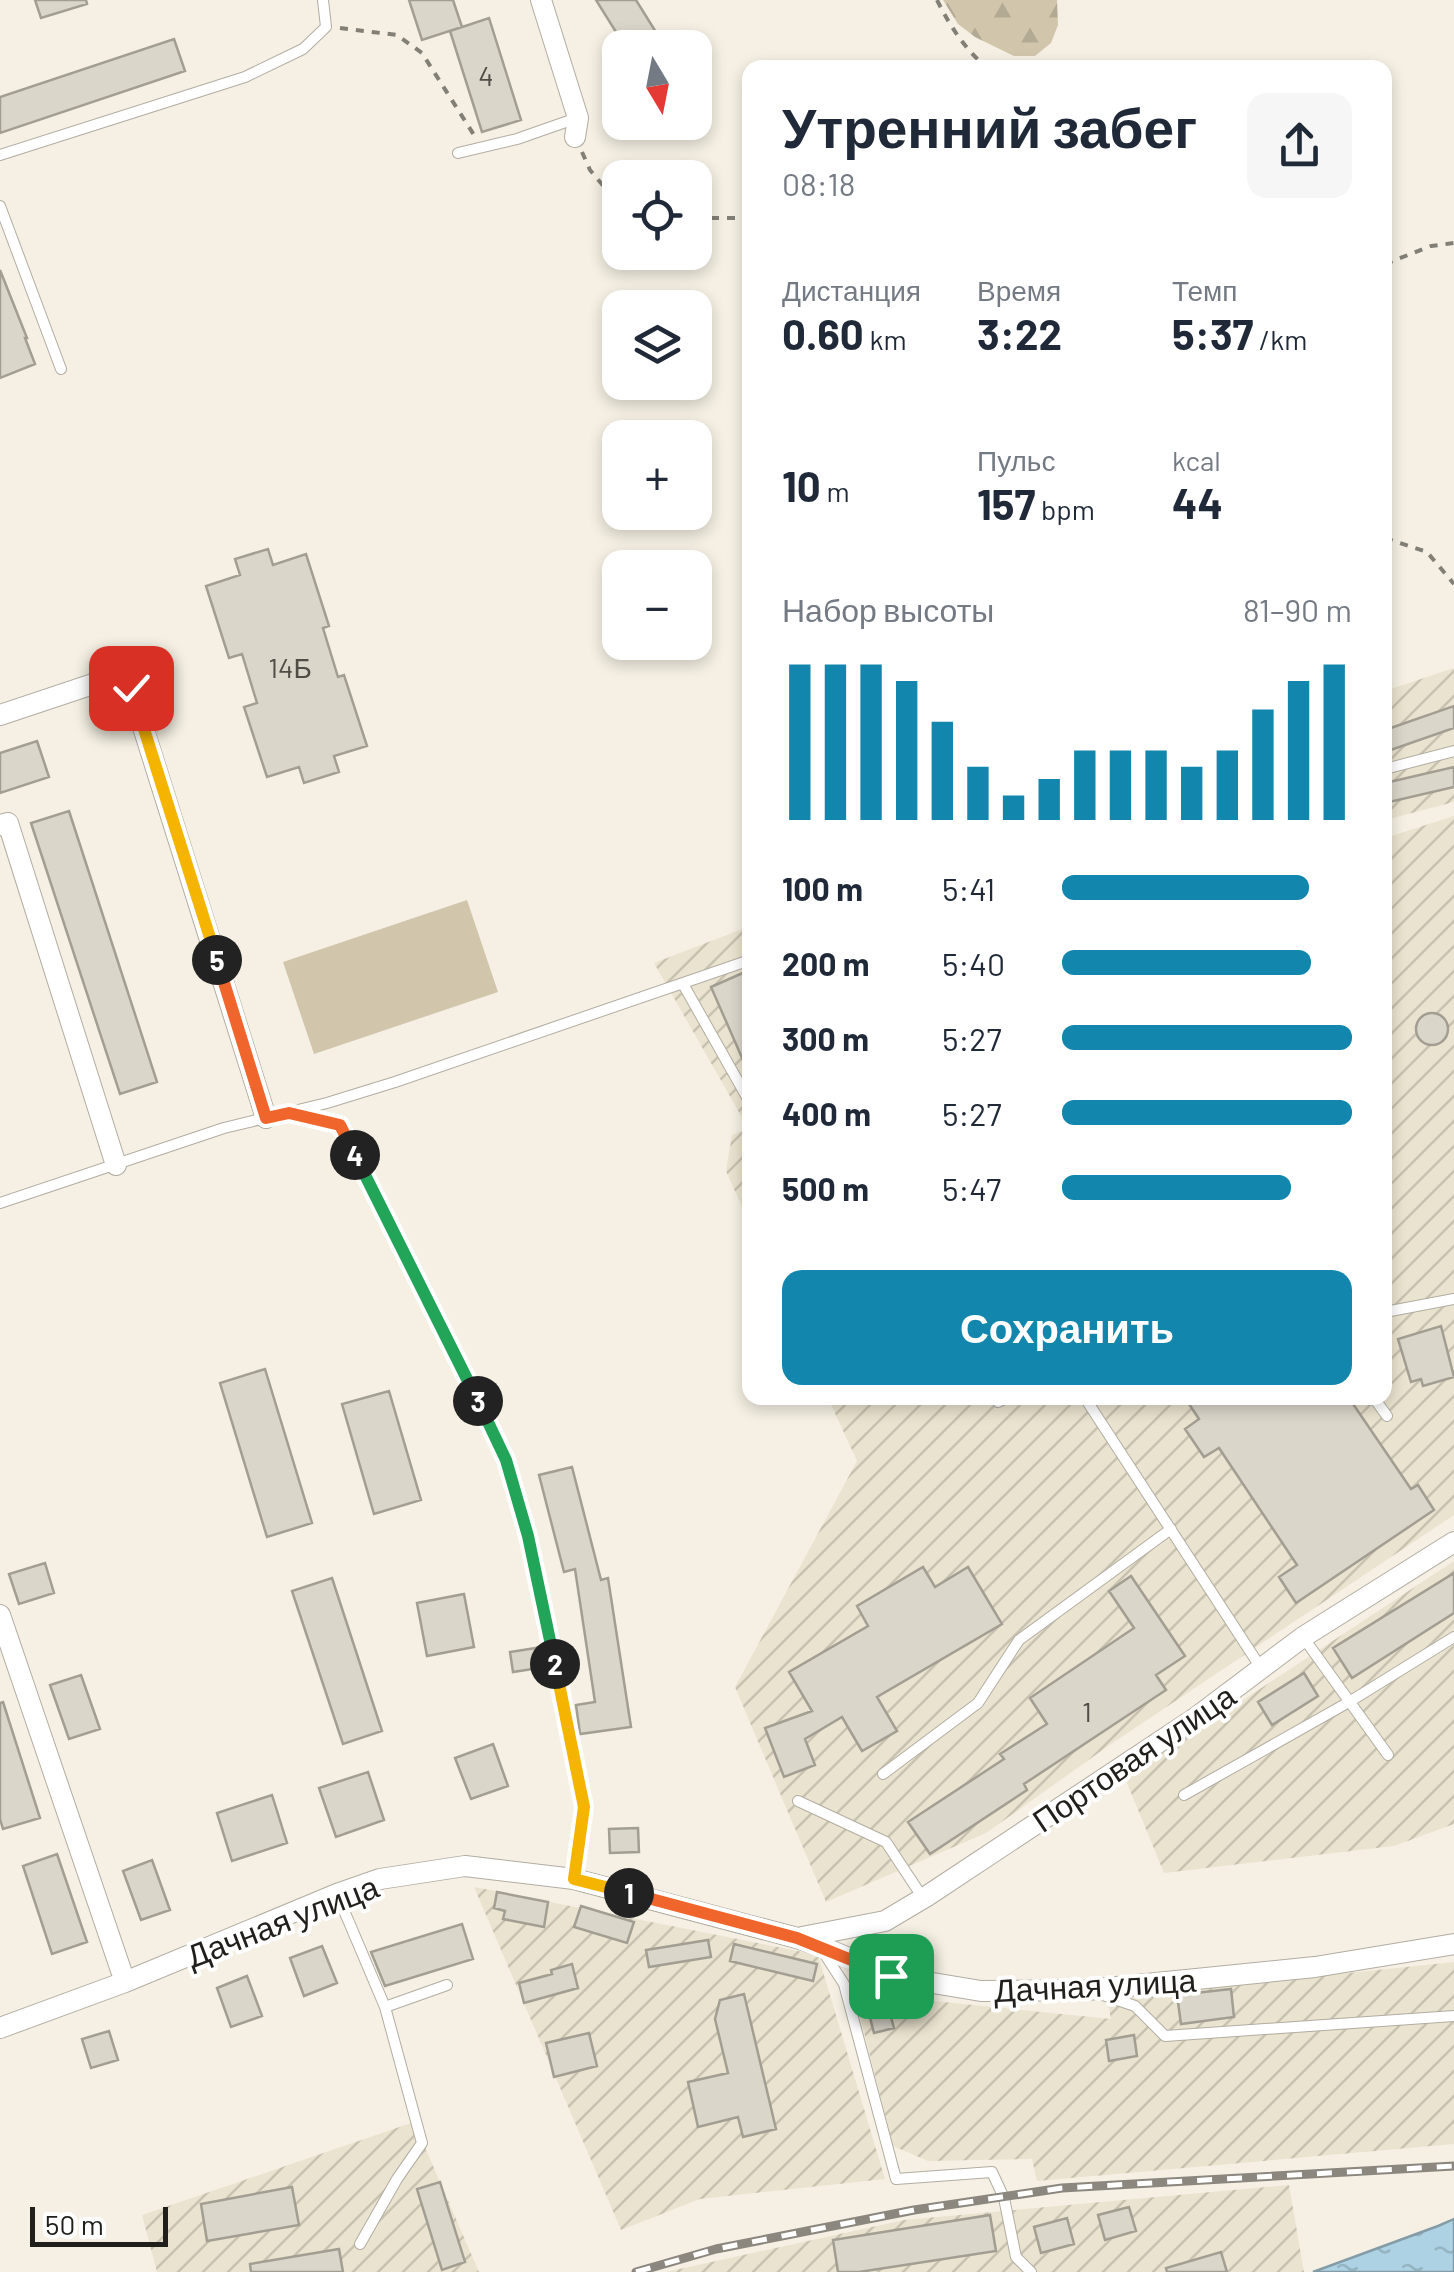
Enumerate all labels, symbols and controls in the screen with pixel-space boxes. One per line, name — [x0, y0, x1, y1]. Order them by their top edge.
north arrow — [602, 30, 712, 140]
map controls — [602, 30, 712, 660]
house number: 4 — [478, 58, 494, 92]
text: Утренний забег — [782, 93, 1197, 159]
button: share — [1247, 93, 1352, 198]
button: locate — [602, 160, 712, 270]
text: 08:18 — [782, 164, 855, 202]
text: Дистанция — [782, 273, 921, 307]
text: Время — [977, 273, 1061, 307]
text: Темп — [1172, 273, 1238, 307]
button: layers — [602, 290, 712, 400]
text: 0.60 — [782, 308, 864, 358]
text: 3:22 — [977, 308, 1062, 358]
text: 5:37 — [1172, 308, 1253, 358]
text: km — [864, 322, 907, 356]
text: /km — [1253, 322, 1307, 356]
button: + — [602, 420, 712, 530]
text: Пульс — [977, 443, 1055, 477]
text: kcal — [1172, 443, 1221, 477]
text: 10 — [782, 460, 821, 510]
text: m — [821, 474, 850, 508]
text: 44 — [1172, 477, 1223, 527]
text: 157 — [977, 478, 1035, 528]
text: bpm — [1035, 492, 1095, 526]
button: − — [602, 550, 712, 660]
text: Набор высоты — [782, 590, 994, 628]
text: 81–90 m — [1243, 590, 1352, 628]
pin — [89, 646, 174, 731]
house number: 14Б — [268, 650, 312, 684]
icon: check — [104, 661, 159, 716]
text: 100 m — [782, 869, 863, 907]
text: 5:41 — [942, 869, 995, 907]
pin: 5 — [192, 935, 242, 985]
text: 5 — [209, 943, 225, 977]
text: 200 m — [782, 944, 870, 982]
text: 5:40 — [942, 944, 1005, 982]
text: 300 m — [782, 1019, 869, 1057]
text: 5:27 — [942, 1019, 1002, 1057]
text: 400 m — [782, 1094, 871, 1132]
text: 5:27 — [942, 1094, 1002, 1132]
pin: 4 — [330, 1130, 380, 1180]
text: 4 — [347, 1138, 363, 1172]
text: 500 m — [782, 1169, 869, 1207]
text: 5:47 — [942, 1169, 1001, 1207]
button: Сохранить — [782, 1270, 1352, 1385]
pin: 3 — [453, 1376, 503, 1426]
text: 3 — [470, 1384, 486, 1418]
pin: 2 — [530, 1639, 580, 1689]
text: 2 — [547, 1647, 563, 1681]
street label: Портовая улица — [1024, 1675, 1242, 1840]
house number: 1 — [1082, 1694, 1092, 1728]
street label: Дачная улица — [181, 1866, 384, 1975]
pin: 1 — [604, 1868, 654, 1918]
text: 1 — [624, 1876, 634, 1910]
pin — [849, 1934, 934, 2019]
icon: arrive — [864, 1949, 919, 2004]
street label: Дачная улица — [993, 1960, 1197, 2009]
scale bar — [30, 2202, 168, 2246]
text: 50 m — [45, 2207, 104, 2241]

